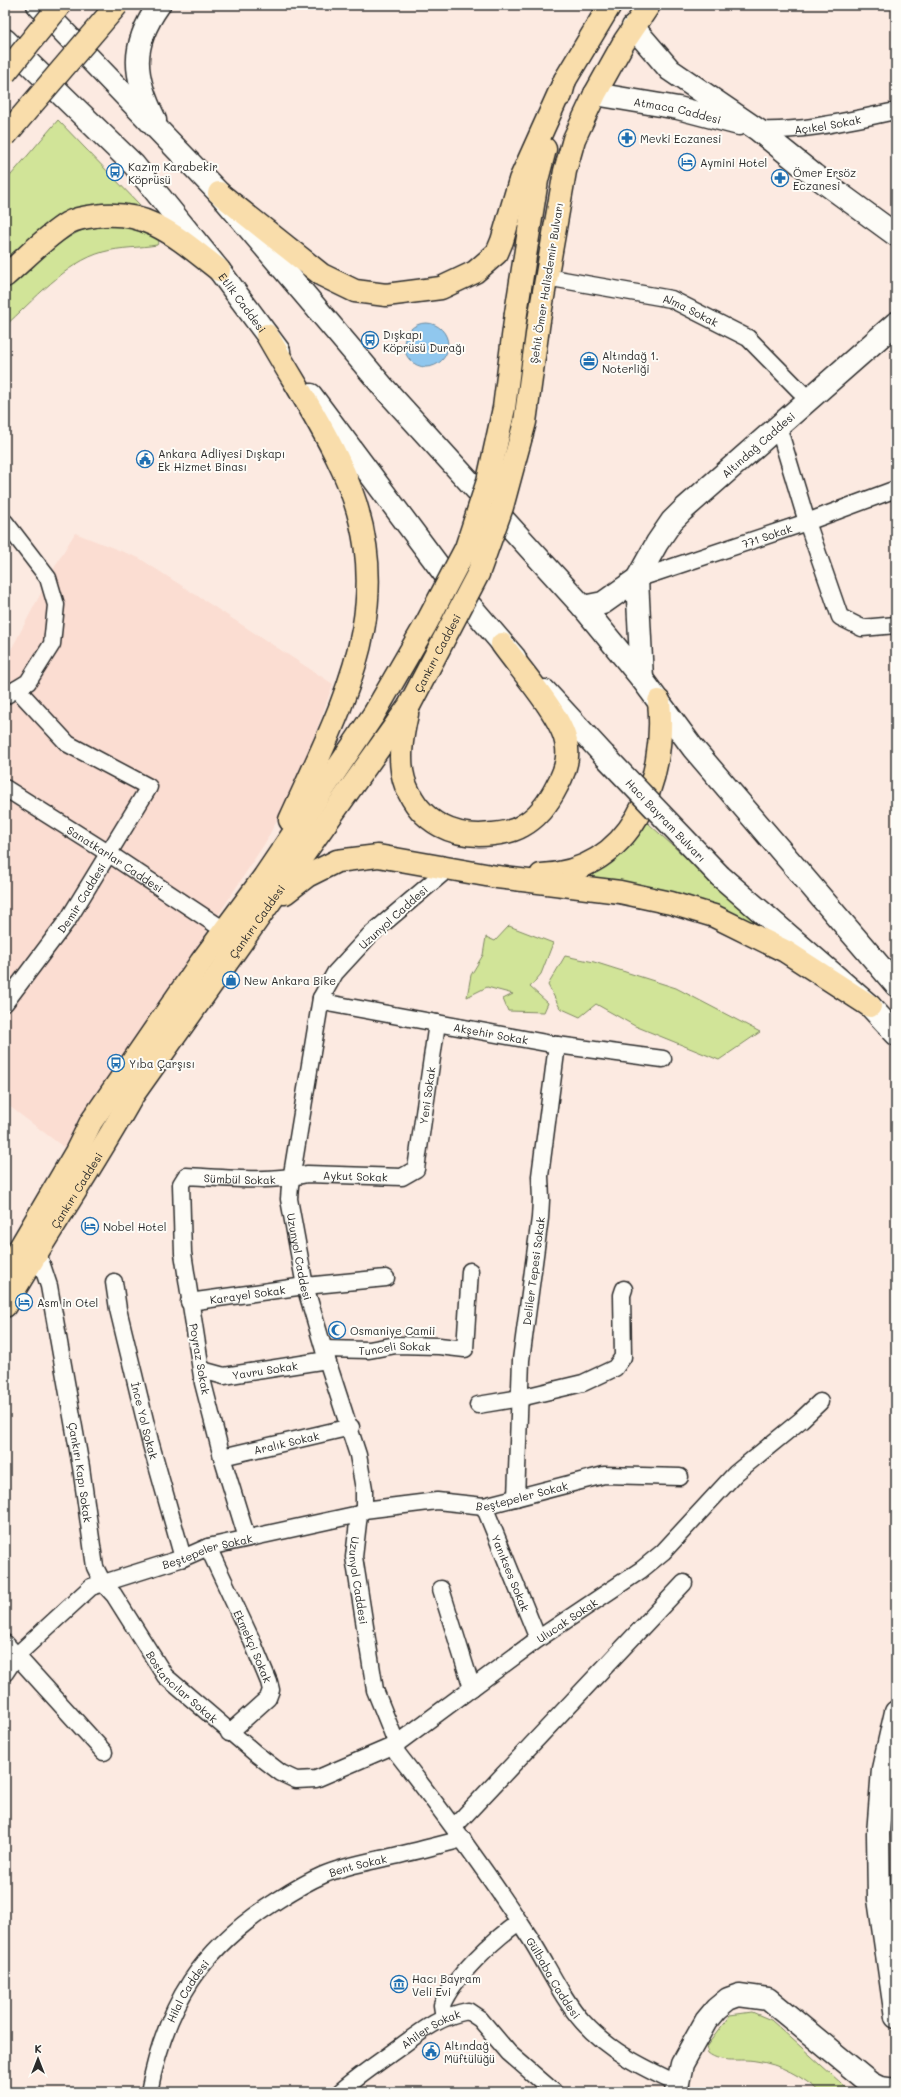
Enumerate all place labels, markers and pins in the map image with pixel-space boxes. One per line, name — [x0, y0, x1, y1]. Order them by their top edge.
pharmacy icon: Mevki Eczanesi — [617, 128, 637, 148]
place label: Mevki Eczanesi — [640, 131, 721, 146]
hotel icon: Aymini Hotel — [677, 152, 697, 172]
place label: Aymini Hotel — [700, 155, 767, 170]
place label: Kazım Karabekir Köprüsü — [128, 159, 218, 187]
bus stop icon: Kazım Karabekir Köprüsü — [105, 162, 125, 182]
place label: Ömer Ersöz Eczanesi — [793, 165, 856, 193]
pharmacy icon: Ömer Ersöz Eczanesi — [770, 168, 790, 188]
place label: Dışkapı Köprüsü Durağı — [383, 327, 465, 355]
bus stop icon: Dışkapı Köprüsü Durağı — [360, 330, 380, 350]
place label: Altındağ 1. Noterliği — [602, 348, 659, 376]
office icon: Altındağ 1. Noterliği — [579, 351, 599, 371]
place label: Ankara Adliyesi Dışkapı Ek Hizmet Binası — [158, 446, 285, 474]
public building icon: Ankara Adliyesi Dışkapı Ek Hizmet Binası — [135, 449, 155, 469]
shop icon: New Ankara Bike — [221, 970, 241, 990]
place label: New Ankara Bike — [244, 973, 336, 988]
bus stop icon: Yıba Çarşısı — [106, 1053, 126, 1073]
place label: Yıba Çarşısı — [129, 1056, 195, 1071]
hotel icon: Nobel Hotel — [80, 1216, 100, 1236]
place label: Nobel Hotel — [103, 1219, 167, 1234]
hotel icon: Asm in Otel — [14, 1292, 34, 1312]
place label: Asm in Otel — [37, 1295, 98, 1310]
mosque icon: Osmaniye Camii — [327, 1320, 347, 1340]
place label: Osmaniye Camii — [350, 1323, 435, 1338]
place label: Hacı Bayram Veli Evi — [412, 1971, 481, 1999]
museum icon: Hacı Bayram Veli Evi — [389, 1974, 409, 1994]
place label: Altındağ Müftülüğü — [444, 2038, 495, 2066]
public building icon: Altındağ Müftülüğü — [421, 2041, 441, 2061]

